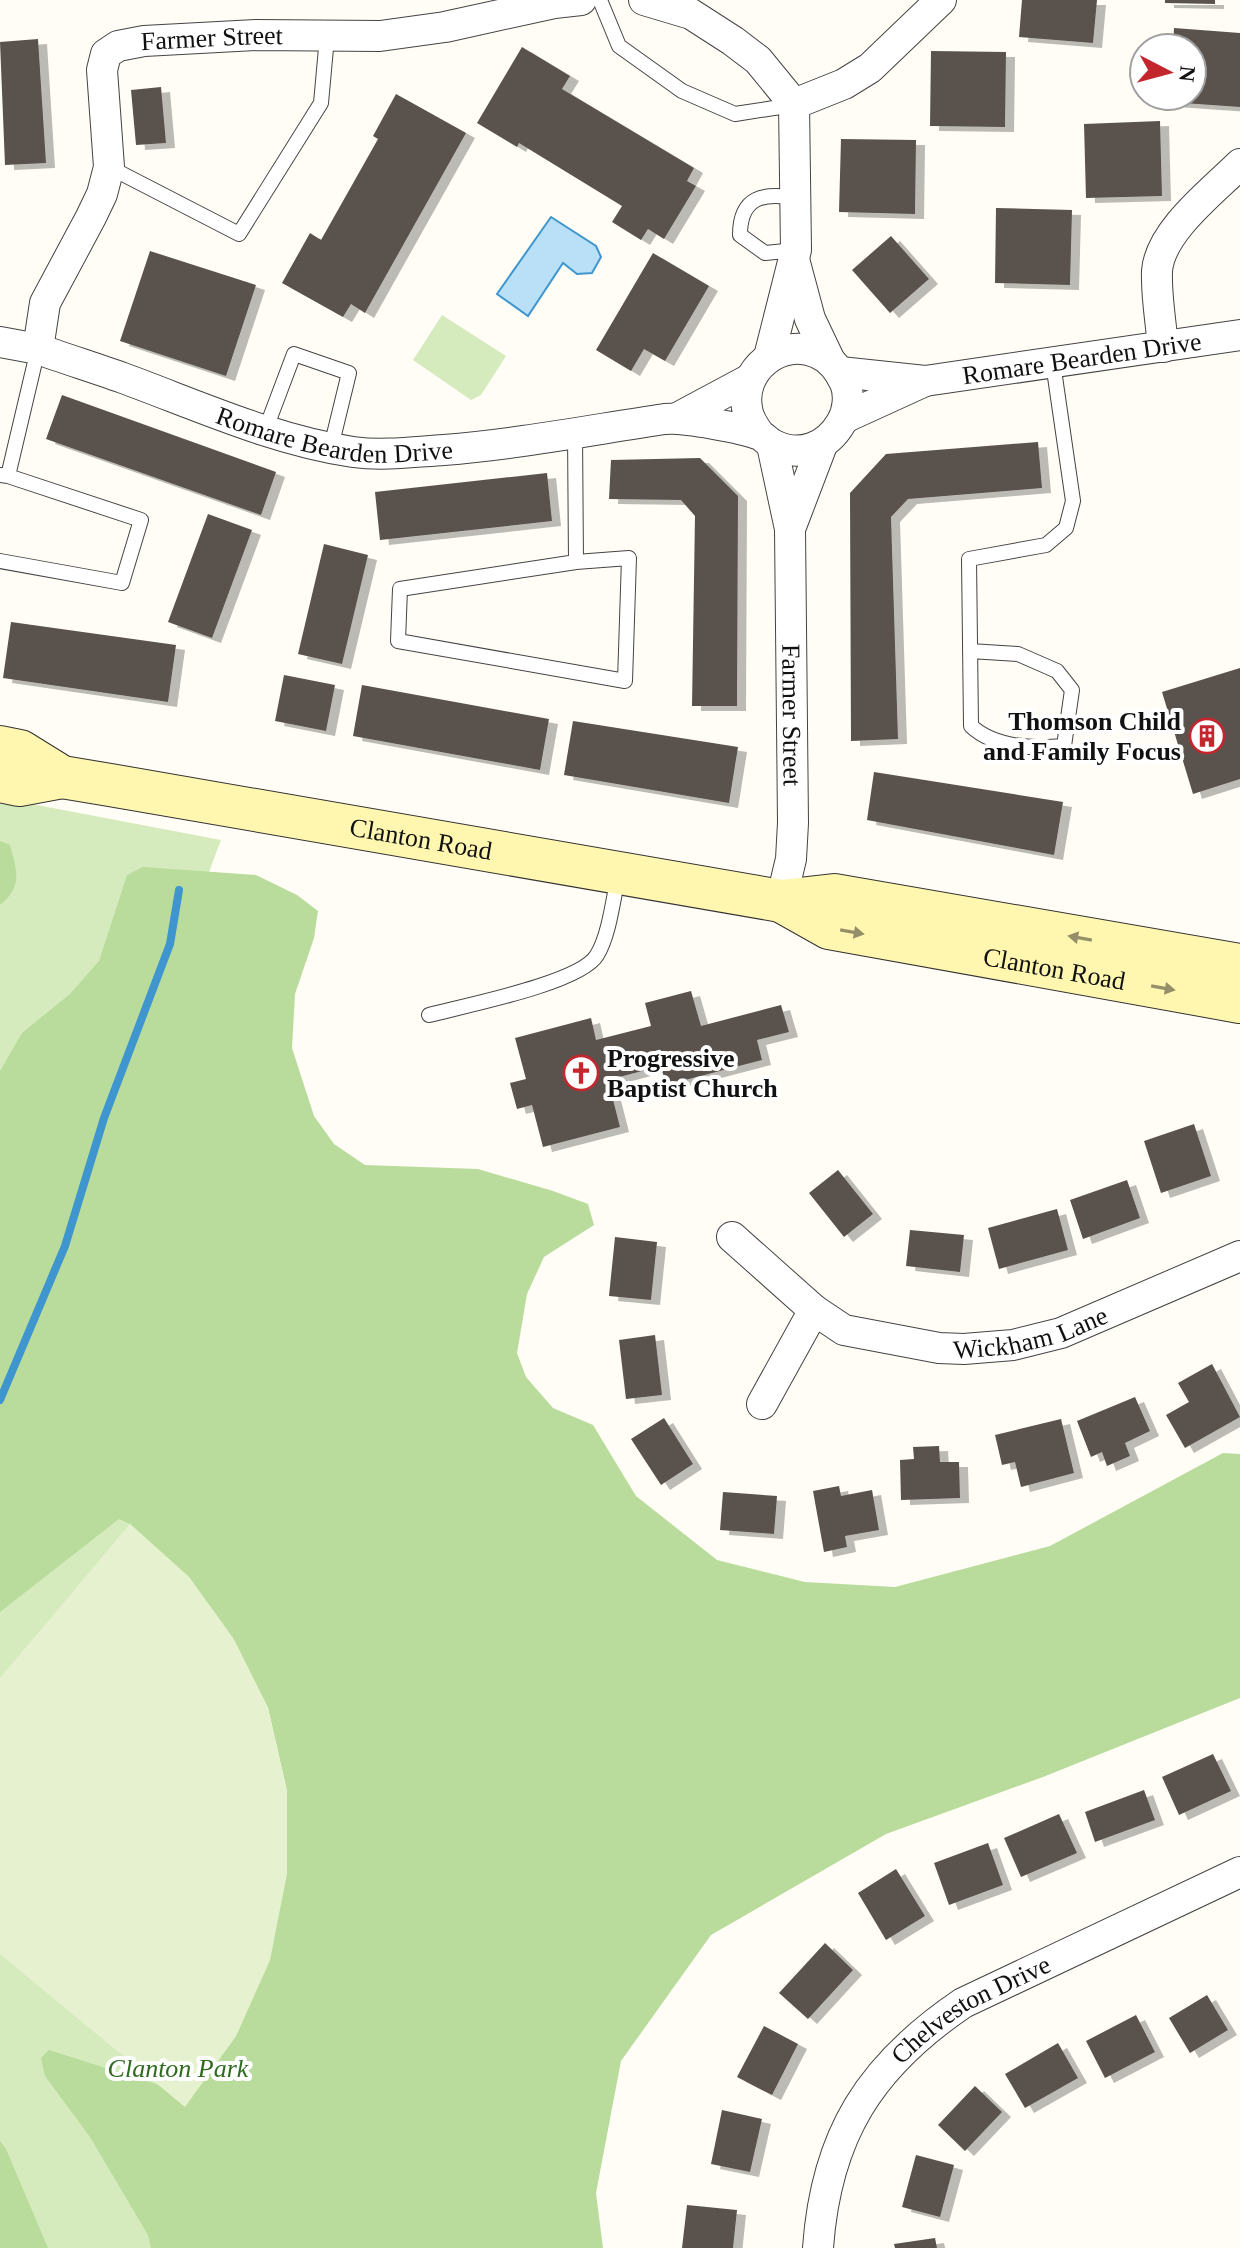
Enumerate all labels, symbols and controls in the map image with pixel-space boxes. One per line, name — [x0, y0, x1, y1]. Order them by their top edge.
street label: Farmer Street — [140, 20, 284, 56]
north arrow — [1128, 32, 1208, 112]
text: N — [1174, 65, 1201, 83]
street label: Romare Bearden Drive — [960, 326, 1203, 390]
street label: Romare Bearden Drive — [212, 400, 454, 468]
street label: Farmer Street — [777, 644, 807, 787]
place label: Thomson Child and Family Focus — [983, 707, 1182, 766]
building icon: Thomson Child and Family Focus — [1188, 717, 1226, 755]
street label: Clanton Road — [348, 812, 494, 865]
one-way arrow — [840, 927, 865, 939]
one-way arrow — [1067, 932, 1092, 944]
street label: Clanton Road — [981, 942, 1128, 996]
one-way arrow — [1151, 982, 1176, 994]
place label: Progressive Baptist Church — [607, 1044, 778, 1103]
church icon: Progressive Baptist Church — [562, 1054, 600, 1092]
street label: Wickham Lane — [952, 1300, 1112, 1364]
street label: Chelveston Drive — [885, 1949, 1055, 2069]
park label: Clanton Park — [108, 2054, 249, 2083]

